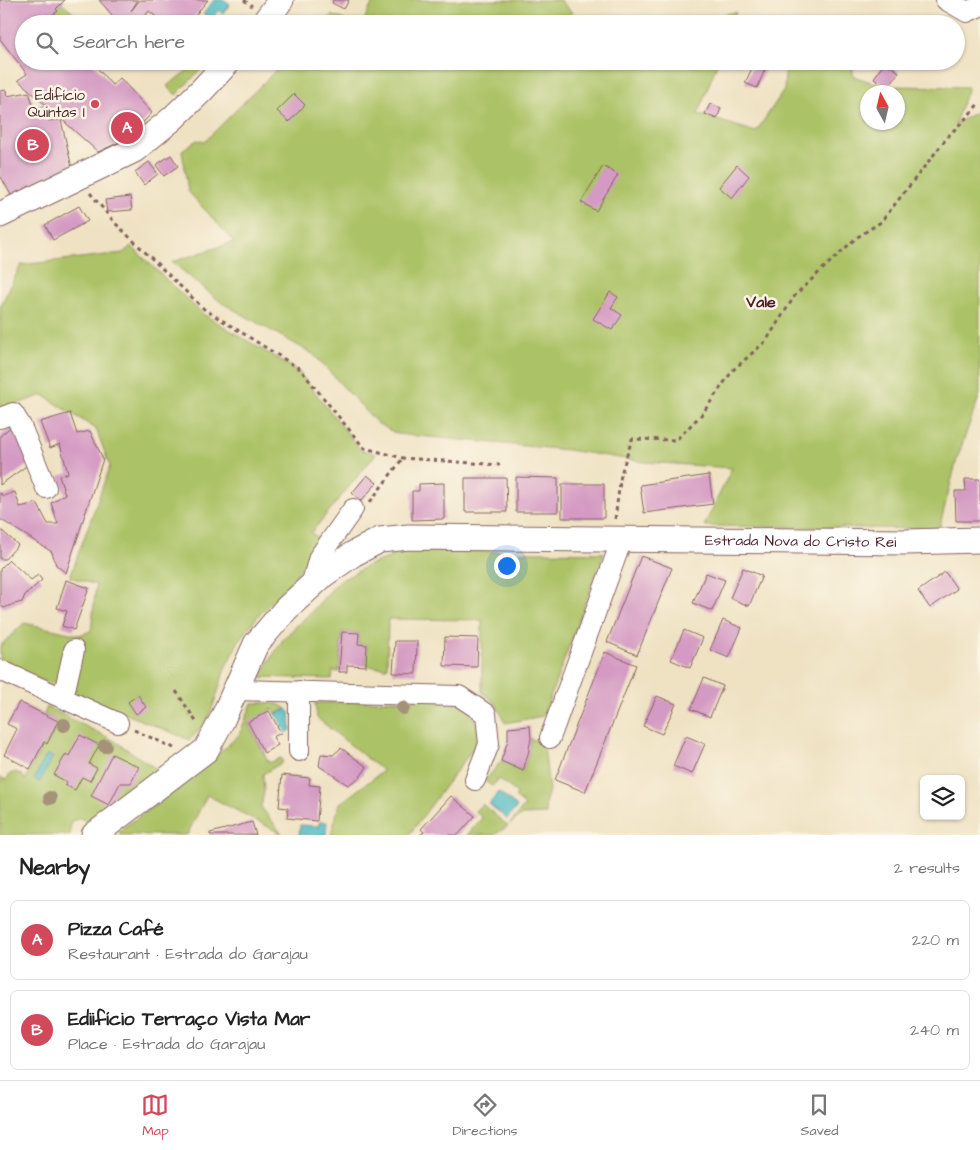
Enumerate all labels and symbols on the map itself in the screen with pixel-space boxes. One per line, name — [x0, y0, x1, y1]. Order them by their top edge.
place label: Edifício Quintas I — [27, 85, 86, 123]
north arrow — [860, 85, 905, 130]
marker: Edifício Quintas I — [89, 98, 101, 110]
pin: A — [111, 109, 143, 147]
pin: B — [17, 126, 49, 164]
district label: Vale — [745, 291, 776, 313]
street label: Estrada Nova do Cristo Rei — [705, 530, 897, 553]
your location — [494, 553, 520, 579]

